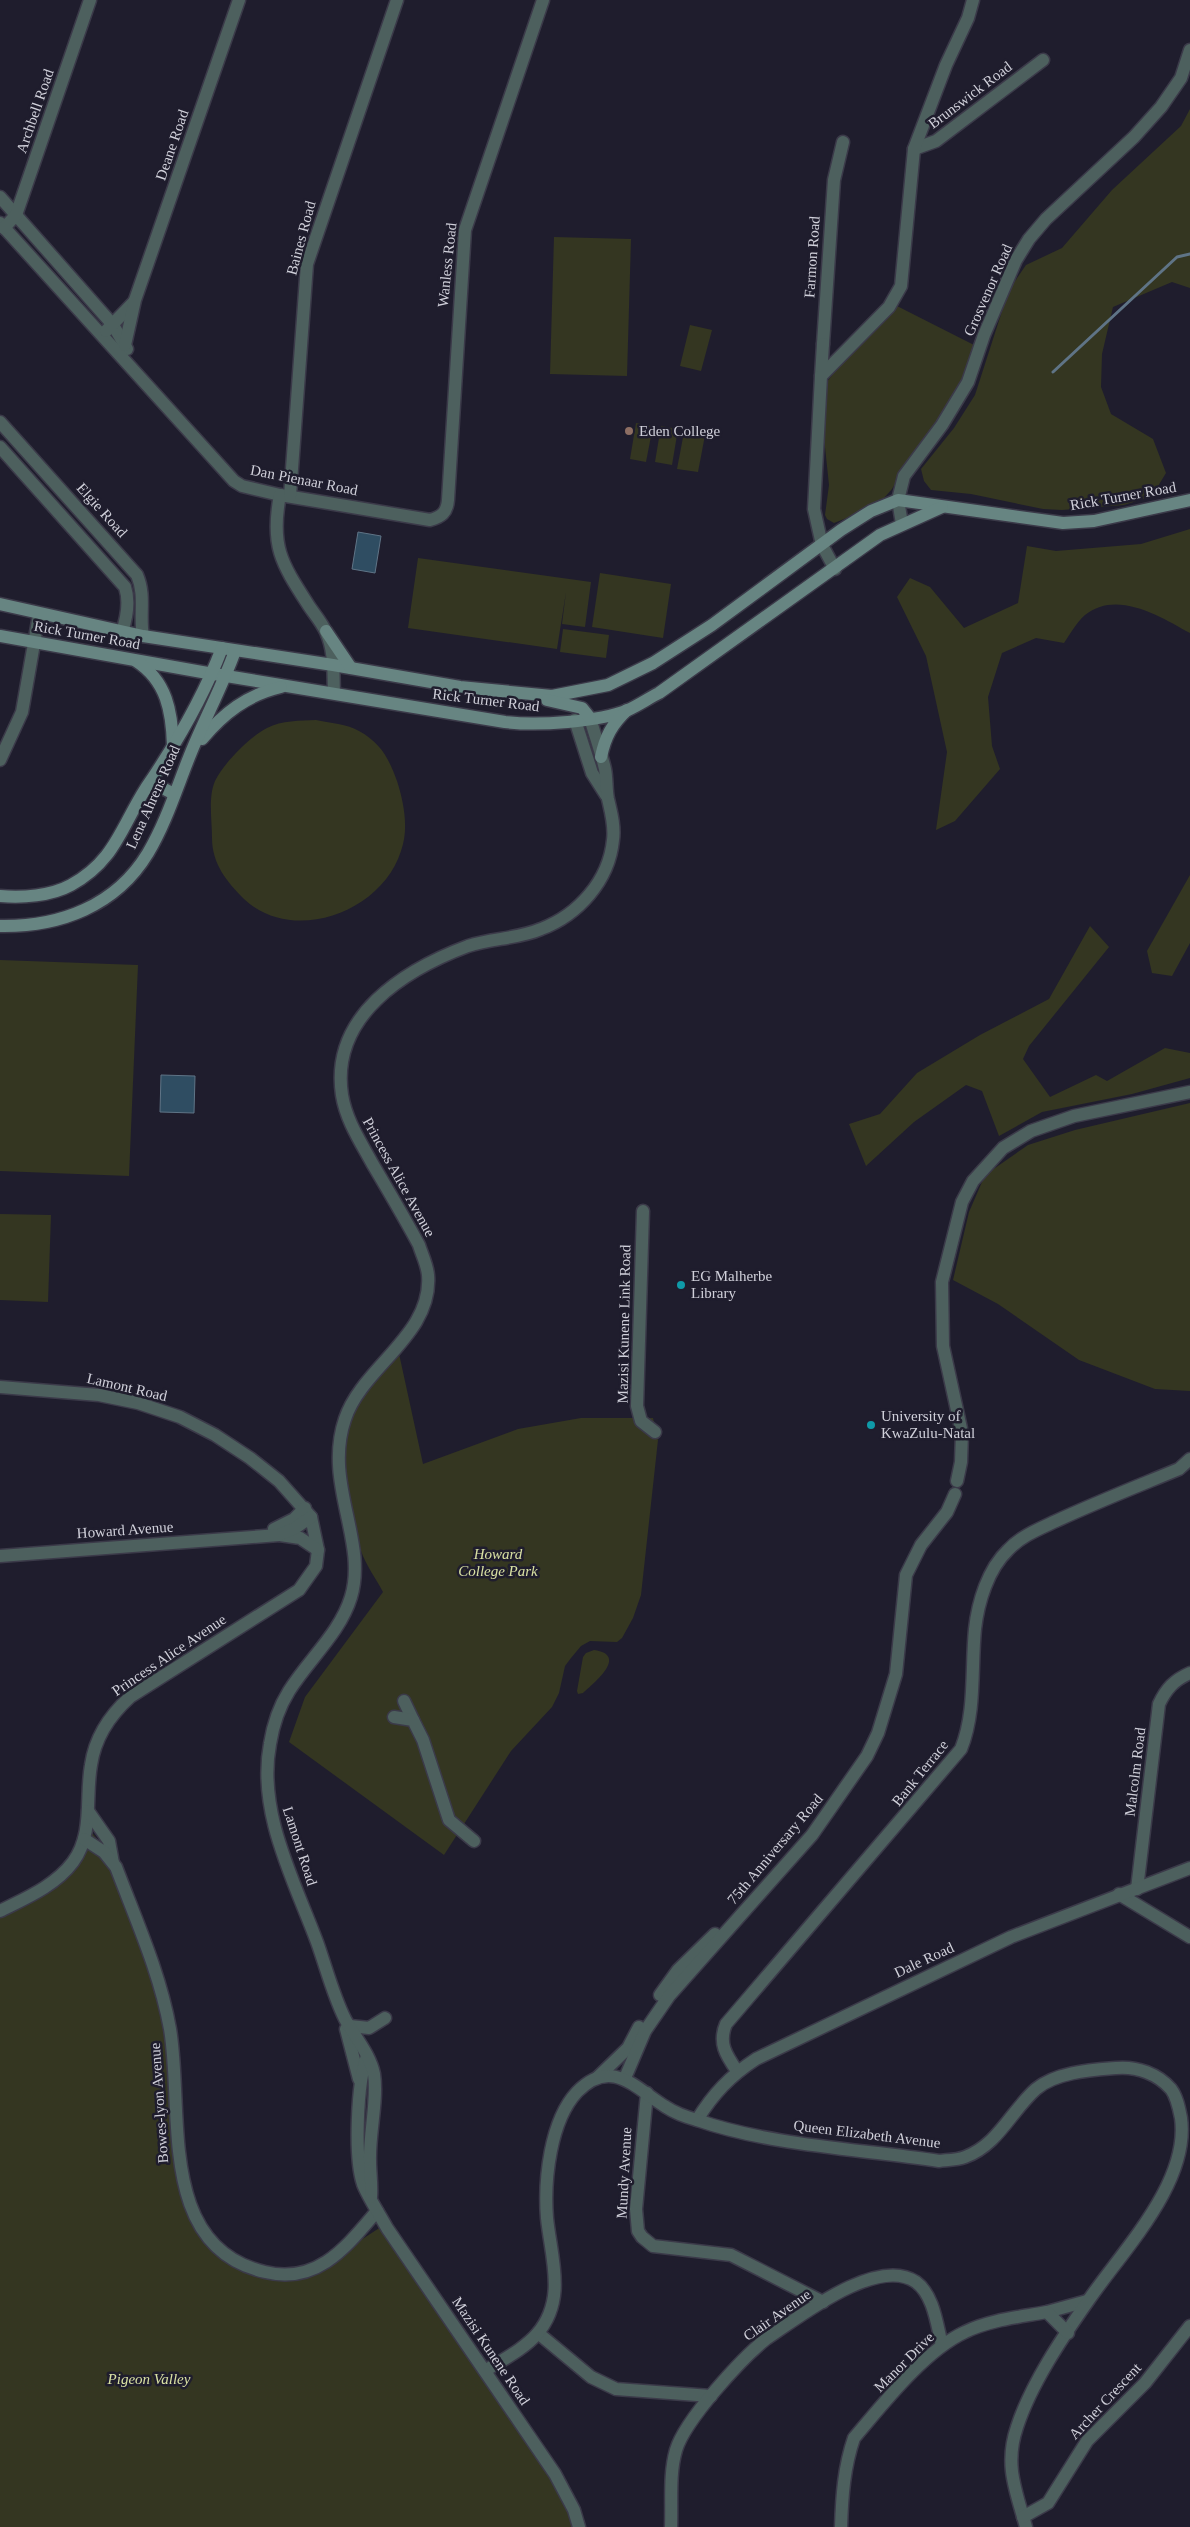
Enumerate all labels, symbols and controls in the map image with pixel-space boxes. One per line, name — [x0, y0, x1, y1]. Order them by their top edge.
street label: Brunswick Road — [925, 58, 1015, 132]
street label: Archbell Road — [13, 66, 57, 155]
street label: Deane Road — [152, 107, 192, 182]
street label: Baines Road — [283, 199, 319, 277]
street label: Farmon Road — [801, 215, 823, 298]
street label: Wanless Road — [435, 221, 459, 308]
street label: Grosvenor Road — [961, 241, 1016, 338]
place label: Eden College — [639, 423, 721, 439]
marker: Eden College — [623, 425, 635, 437]
street label: Dan Pienaar Road — [249, 462, 360, 498]
street label: Rick Turner Road — [1069, 479, 1178, 513]
street label: Elgie Road — [74, 480, 131, 541]
street label: Rick Turner Road — [33, 618, 142, 652]
street label: Rick Turner Road — [432, 686, 541, 715]
street label: Lena Ahrens Road — [123, 742, 183, 851]
street label: Princess Alice Avenue — [360, 1115, 439, 1240]
street label: Mazisi Kunene Link Road — [615, 1244, 633, 1403]
place label: EG Malherbe Library — [691, 1268, 773, 1301]
marker: EG Malherbe Library — [675, 1279, 687, 1291]
street label: Lamont Road — [85, 1370, 169, 1404]
place label: University of KwaZulu-Natal — [881, 1408, 975, 1441]
marker: University of KwaZulu-Natal — [865, 1419, 877, 1431]
street label: Howard Avenue — [76, 1519, 174, 1541]
park label: Howard College Park — [458, 1546, 538, 1579]
street label: Princess Alice Avenue — [109, 1611, 229, 1699]
street label: Malcolm Road — [1122, 1726, 1148, 1817]
street label: Bank Terrace — [889, 1737, 952, 1809]
street label: 75th Anniversary Road — [724, 1790, 826, 1907]
street label: Lamont Road — [280, 1804, 320, 1888]
street label: Dale Road — [892, 1939, 957, 1981]
street label: Bowes-lyon Avenue — [147, 2042, 171, 2164]
street label: Queen Elizabeth Avenue — [793, 2117, 942, 2151]
street label: Mundy Avenue — [614, 2126, 634, 2219]
street label: Clair Avenue — [740, 2286, 814, 2344]
street label: Mazisi Kunene Road — [449, 2294, 533, 2408]
street label: Manor Drive — [871, 2329, 937, 2395]
street label: Archer Crescent — [1066, 2359, 1145, 2442]
park label: Pigeon Valley — [107, 2371, 191, 2387]

